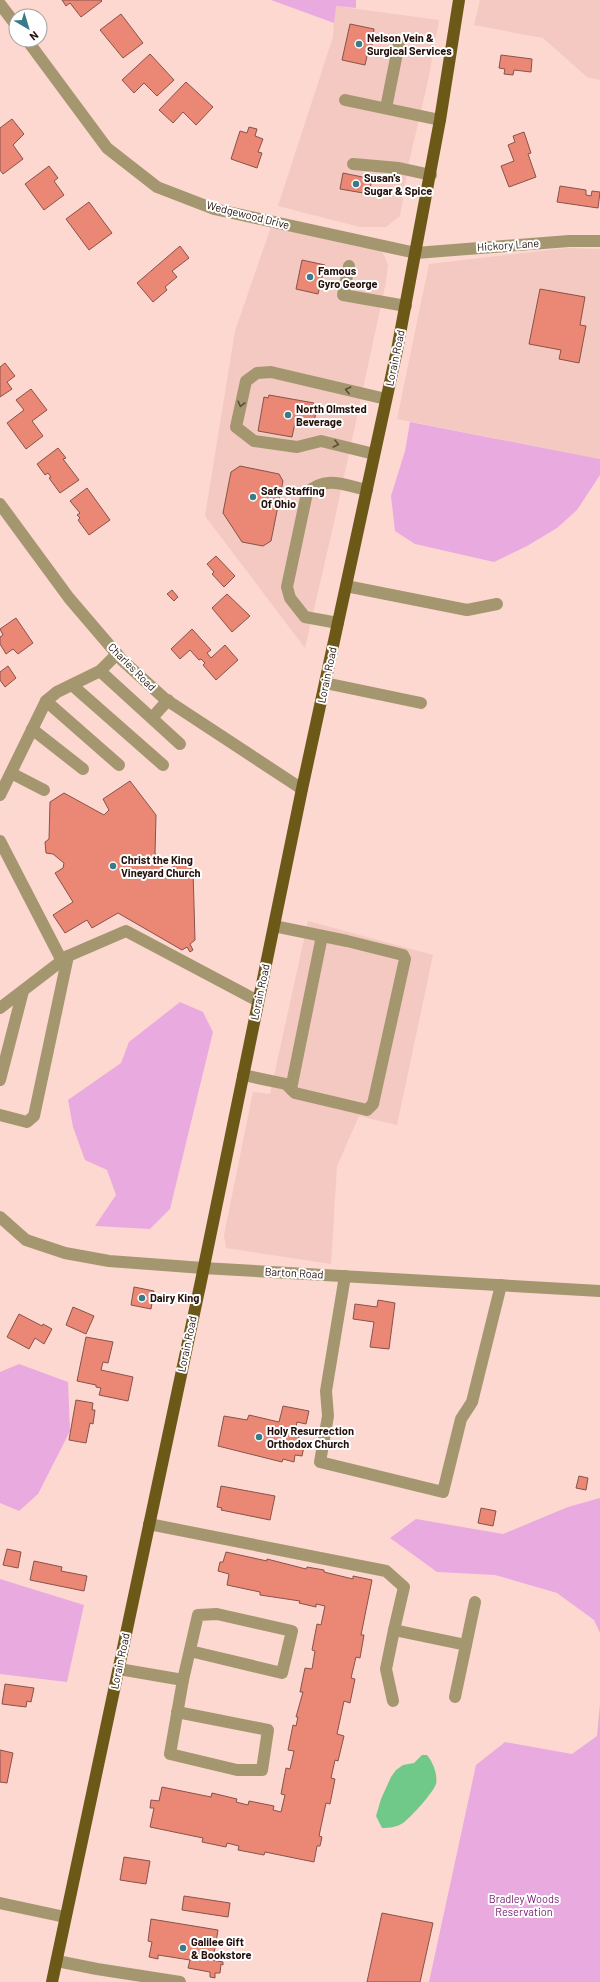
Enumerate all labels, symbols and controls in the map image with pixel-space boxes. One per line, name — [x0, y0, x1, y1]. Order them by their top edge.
north arrow — [8, 8, 48, 48]
text: N — [28, 29, 41, 44]
place label: Nelson Vein & Surgical Services — [367, 31, 452, 57]
marker: Nelson Vein & Surgical Services — [354, 39, 364, 49]
place label: Susan's Sugar & Spice — [364, 171, 432, 197]
marker: Susan's Sugar & Spice — [351, 179, 361, 189]
street label: Wedgewood Drive — [205, 198, 291, 231]
street label: Hickory Lane — [476, 236, 540, 253]
place label: Famous Gyro George — [318, 264, 378, 290]
marker: Famous Gyro George — [305, 272, 315, 282]
street label: Lorain Road — [382, 329, 407, 387]
one-way arrow — [345, 387, 351, 395]
one-way arrow — [237, 400, 245, 407]
place label: North Olmsted Beverage — [296, 402, 367, 428]
marker: North Olmsted Beverage — [283, 410, 293, 420]
one-way arrow — [332, 440, 339, 448]
place label: Safe Staffing Of Ohio — [261, 484, 325, 510]
marker: Safe Staffing Of Ohio — [248, 492, 258, 502]
street label: Charles Road — [106, 640, 159, 693]
street label: Lorain Road — [314, 646, 339, 704]
place label: Christ the King Vineyard Church — [121, 853, 201, 879]
marker: Christ the King Vineyard Church — [108, 861, 118, 871]
street label: Lorain Road — [247, 963, 272, 1021]
street label: Barton Road — [264, 1264, 324, 1281]
place label: Dairy King — [150, 1291, 199, 1304]
marker: Dairy King — [137, 1293, 147, 1303]
street label: Lorain Road — [174, 1315, 199, 1373]
place label: Holy Resurrection Orthodox Church — [267, 1424, 354, 1450]
marker: Holy Resurrection Orthodox Church — [254, 1432, 264, 1442]
street label: Lorain Road — [107, 1632, 132, 1690]
park label: Bradley Woods Reservation — [489, 1892, 559, 1918]
place label: Galilee Gift & Bookstore — [191, 1935, 252, 1961]
marker: Galilee Gift & Bookstore — [178, 1943, 188, 1953]

